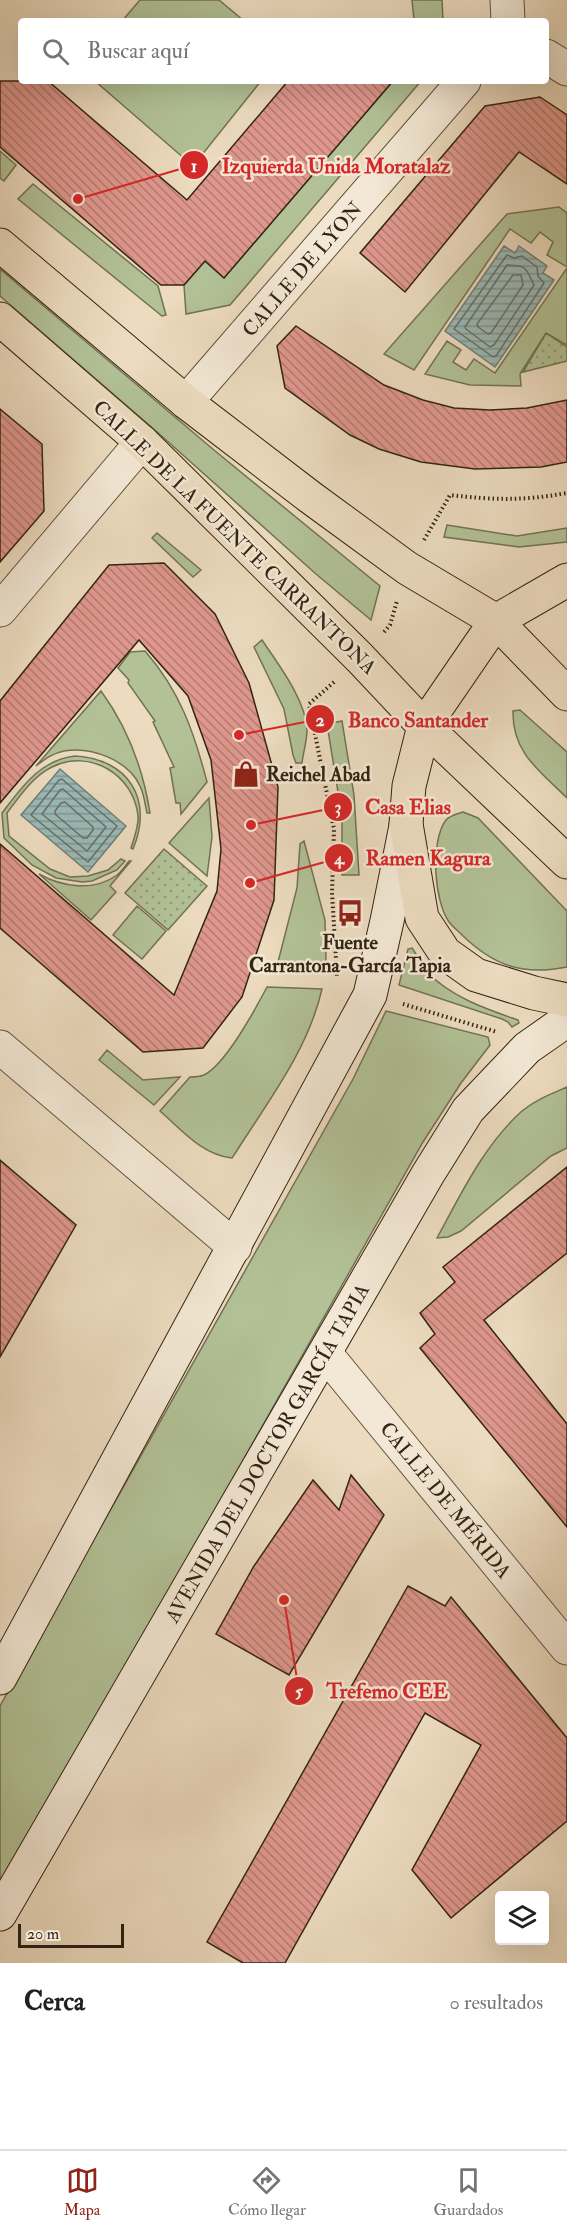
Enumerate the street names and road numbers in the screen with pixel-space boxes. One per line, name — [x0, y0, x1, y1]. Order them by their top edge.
street label: CALLE DE LYON — [237, 197, 368, 342]
street label: CALLE DE LA FUENTE CARRANTONA — [88, 395, 382, 680]
street label: AVENIDA DEL DOCTOR GARCÍA TAPIA — [158, 1279, 375, 1628]
street label: CALLE DE MÉRIDA — [375, 1416, 517, 1584]

